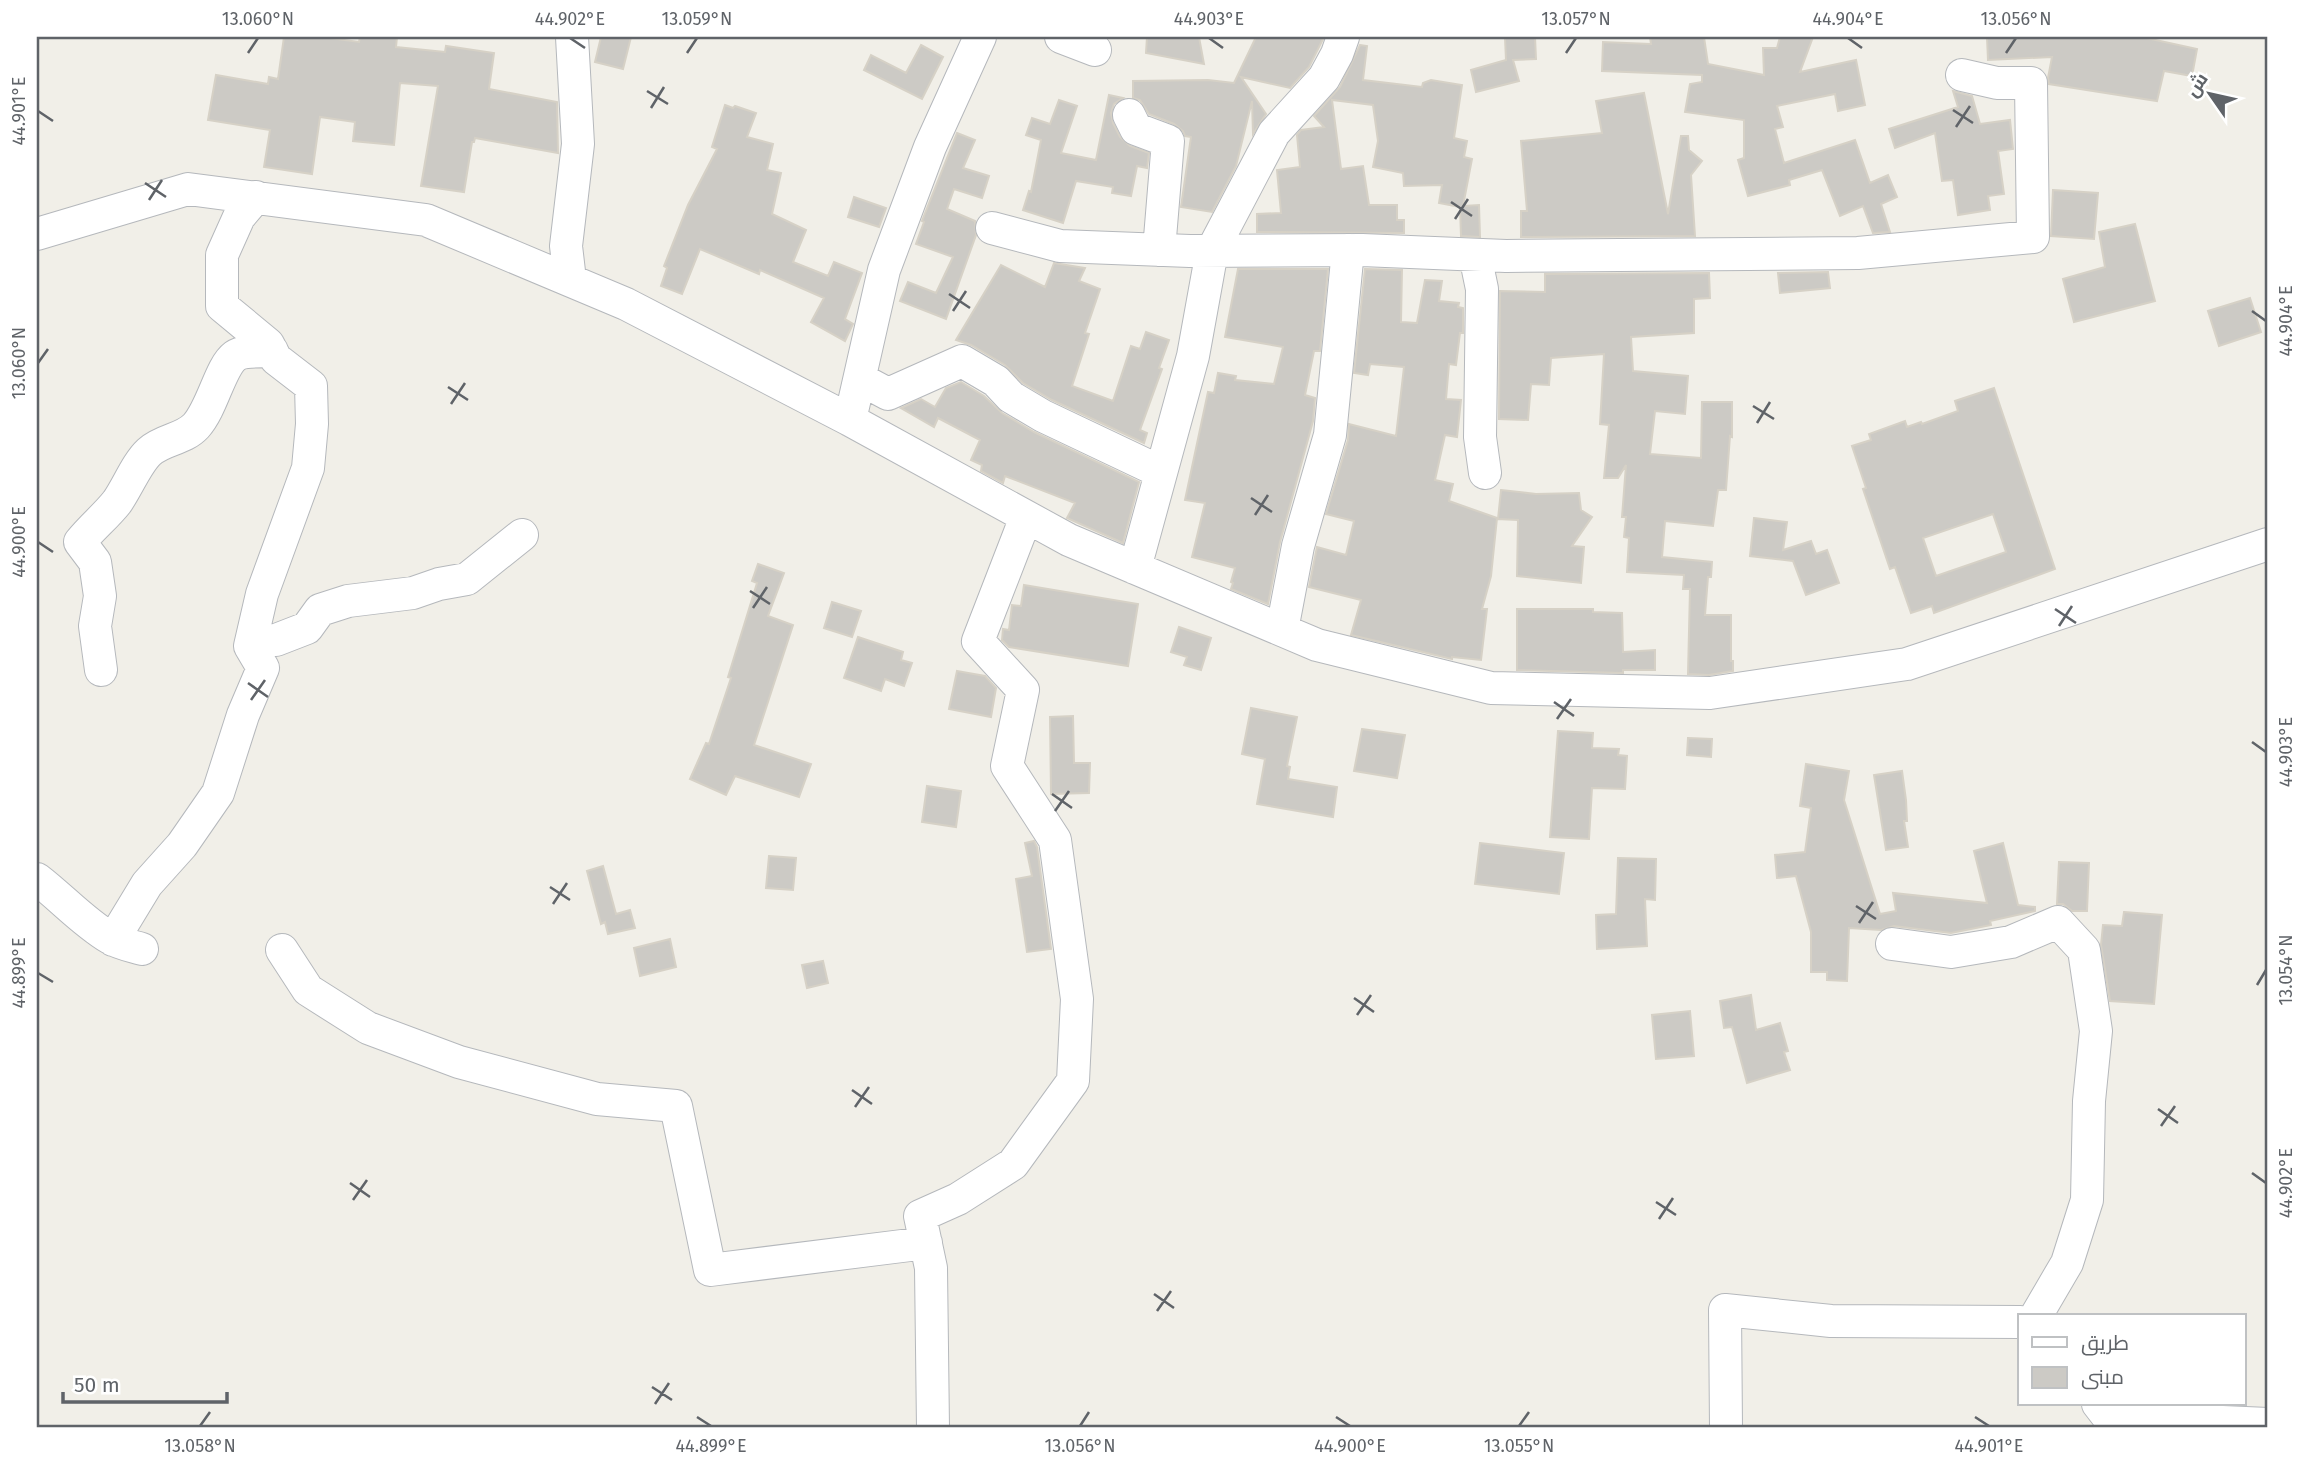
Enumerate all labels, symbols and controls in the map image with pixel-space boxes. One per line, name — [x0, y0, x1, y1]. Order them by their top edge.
text: 13.060°N — [222, 8, 294, 30]
text: 44.902°E — [535, 8, 605, 30]
text: 13.059°N — [662, 8, 732, 30]
text: 44.903°E — [1174, 8, 1244, 30]
text: 13.057°N — [1541, 8, 1611, 30]
text: 44.904°E — [1812, 8, 1884, 30]
text: 13.056°N — [1980, 8, 2052, 30]
north arrow — [2176, 60, 2246, 130]
text: ش — [2180, 68, 2213, 101]
text: 44.901°E — [8, 77, 30, 145]
text: 44.904°E — [2275, 285, 2297, 357]
text: 13.060°N — [8, 327, 30, 399]
text: 44.900°E — [8, 506, 30, 578]
text: 44.903°E — [2275, 717, 2297, 787]
text: 13.054°N — [2275, 934, 2297, 1006]
text: 44.899°E — [8, 937, 30, 1009]
text: 44.902°E — [2275, 1148, 2297, 1218]
legend — [2018, 1314, 2246, 1406]
text: طريق — [2081, 1330, 2129, 1356]
scale bar — [63, 1360, 228, 1404]
text: مبنى — [2081, 1364, 2124, 1390]
text: 50 m — [74, 1372, 120, 1398]
text: 13.058°N — [164, 1435, 236, 1457]
text: 44.899°E — [675, 1435, 747, 1457]
text: 13.056°N — [1044, 1435, 1116, 1457]
text: 44.900°E — [1314, 1435, 1386, 1457]
text: 13.055°N — [1484, 1435, 1554, 1457]
text: 44.901°E — [1955, 1435, 2023, 1457]

